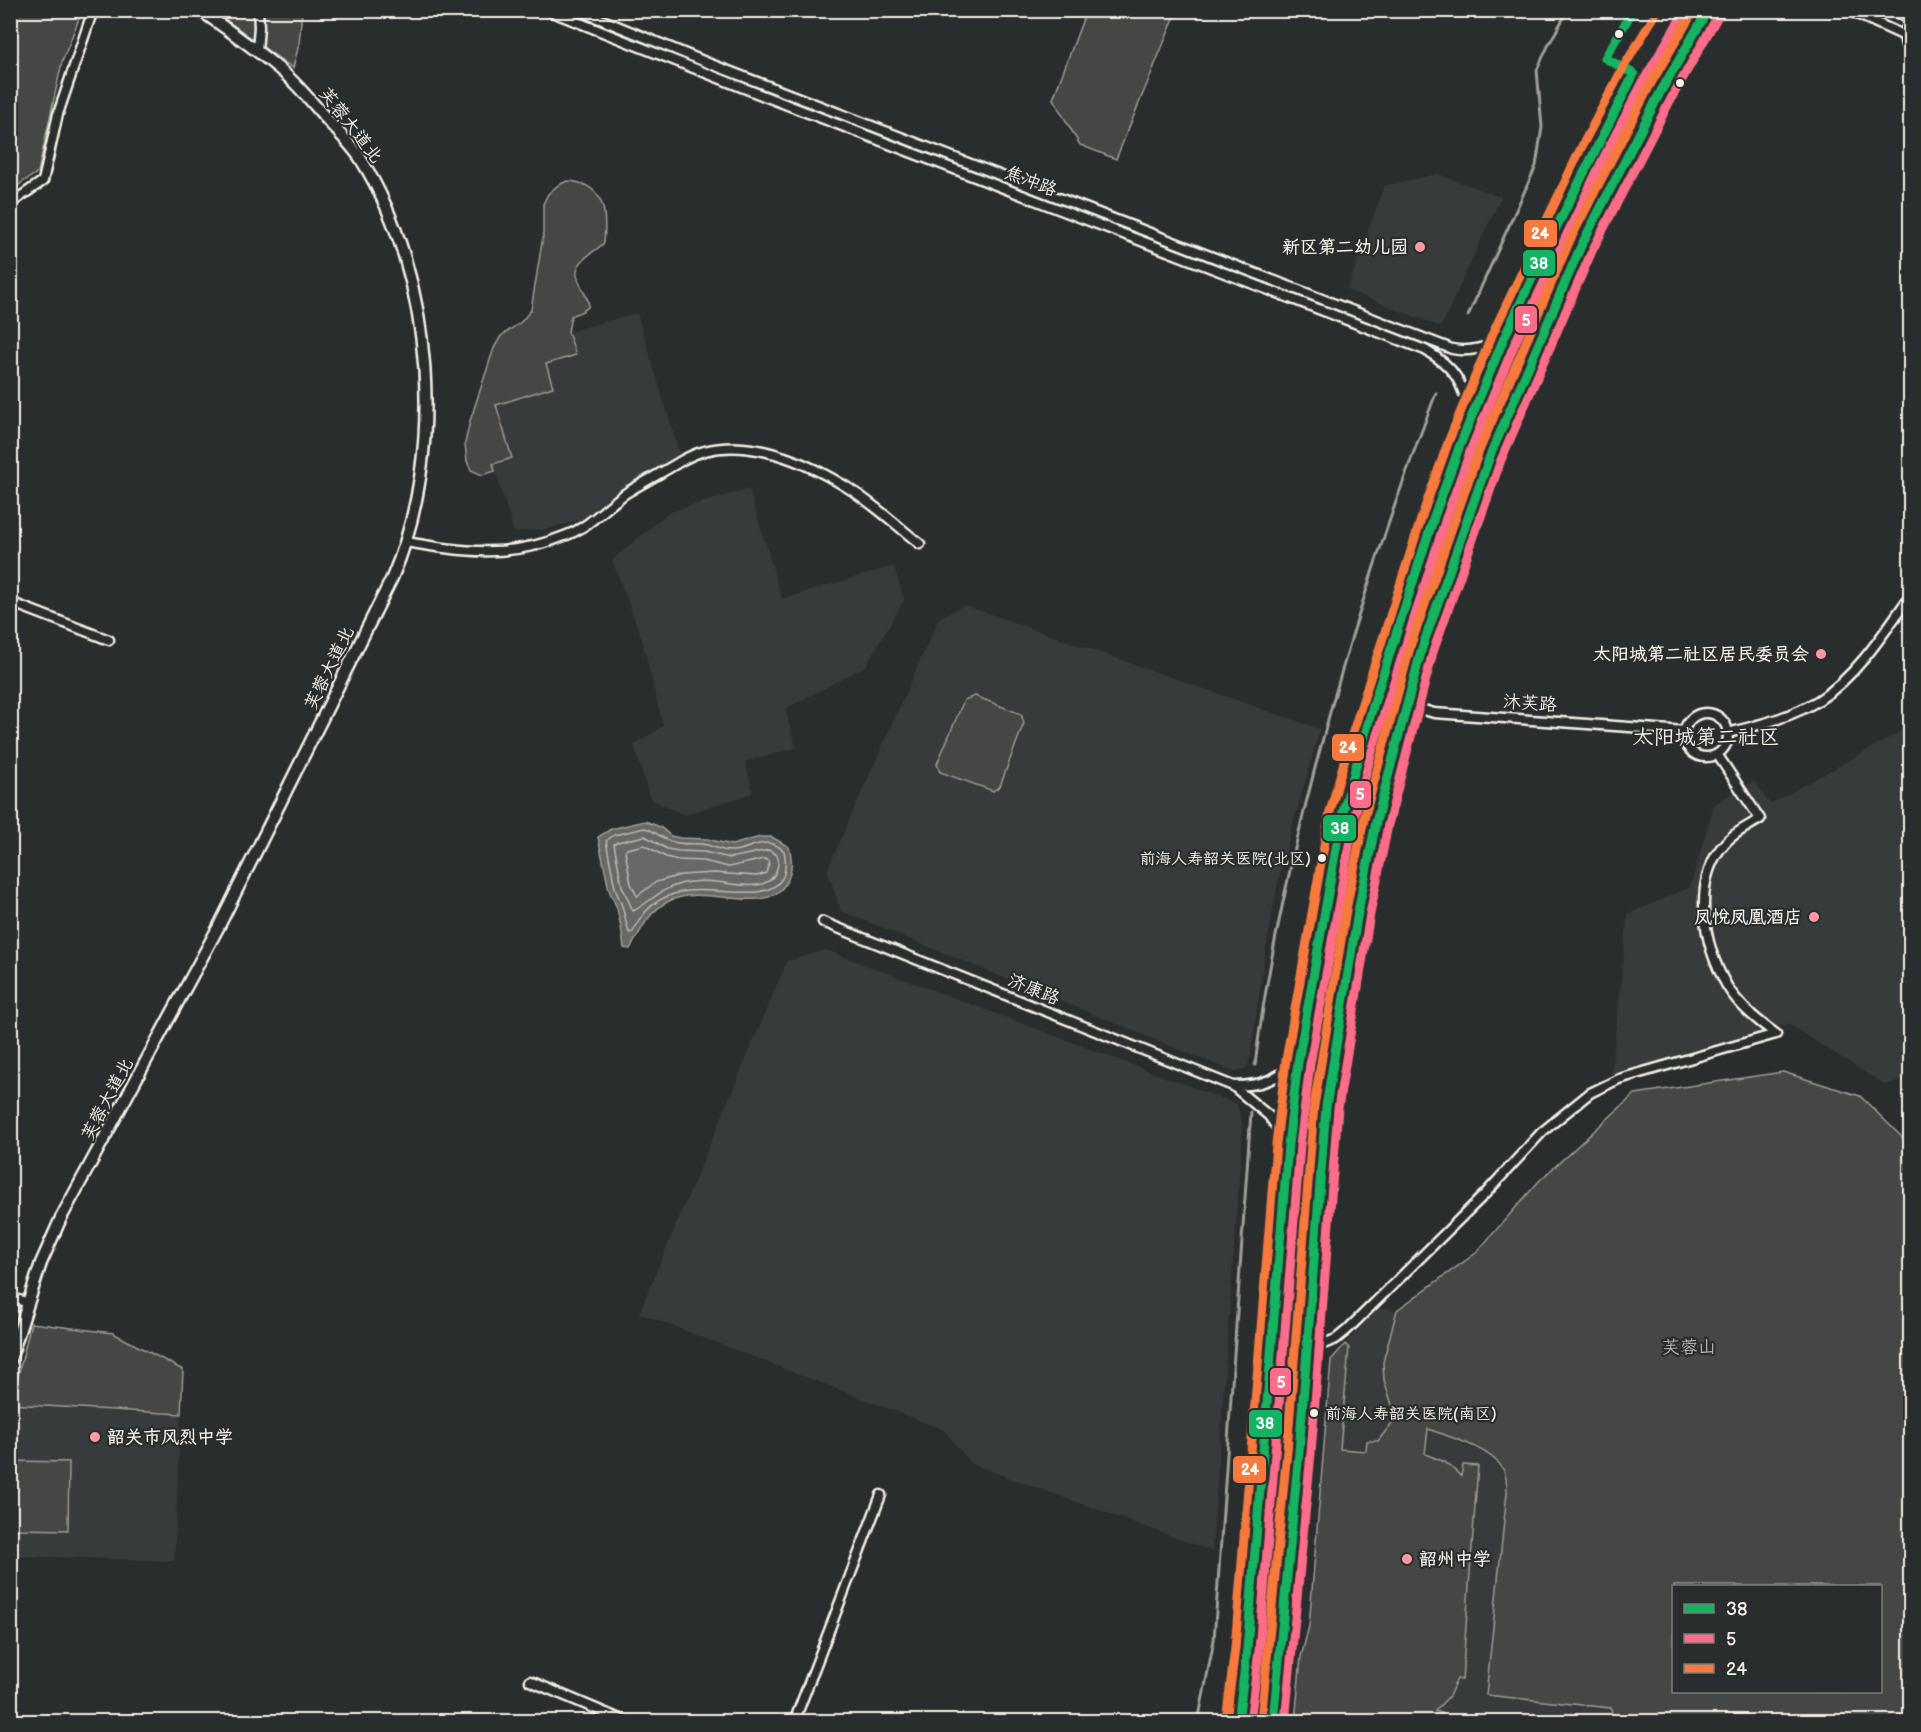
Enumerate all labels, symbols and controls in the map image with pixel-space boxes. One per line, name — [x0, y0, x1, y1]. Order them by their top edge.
unlabelled marker — [1613, 28, 1625, 40]
unlabelled marker — [1674, 77, 1686, 89]
street label: 芙蓉大道北 — [315, 83, 387, 167]
street label: 焦冲路 — [1002, 162, 1060, 201]
line badge: 24 — [1523, 219, 1558, 248]
text: 24 — [1531, 225, 1550, 244]
place label: 新区第二幼儿园 — [1282, 237, 1408, 258]
marker: 新区第二幼儿园 — [1413, 240, 1427, 254]
line badge: 38 — [1522, 249, 1556, 277]
text: 38 — [1530, 255, 1548, 274]
line badge: 5 — [1514, 305, 1538, 334]
text: 5 — [1521, 312, 1531, 331]
street label: 芙蓉大道北 — [300, 623, 359, 713]
place label: 太阳城第二社区居民委员会 — [1593, 644, 1809, 665]
marker: 太阳城第二社区居民委员会 — [1814, 647, 1828, 661]
street label: 沐芙路 — [1502, 691, 1558, 716]
district label: 太阳城第二社区 — [1633, 725, 1780, 750]
line badge: 24 — [1331, 733, 1365, 762]
text: 24 — [1339, 739, 1358, 758]
line badge: 5 — [1349, 780, 1372, 809]
text: 5 — [1355, 786, 1365, 805]
line badge: 38 — [1322, 814, 1357, 842]
text: 38 — [1331, 820, 1349, 839]
place label: 前海人寿韶关医院(北区) — [1139, 850, 1311, 869]
marker: 前海人寿韶关医院(北区) — [1316, 852, 1328, 864]
place label: 凤悦凤凰酒店 — [1694, 907, 1802, 928]
marker: 凤悦凤凰酒店 — [1807, 910, 1821, 924]
street label: 济康路 — [1005, 970, 1063, 1009]
street label: 芙蓉大道北 — [77, 1055, 138, 1144]
park label: 芙蓉山 — [1662, 1337, 1716, 1358]
line badge: 5 — [1269, 1367, 1292, 1396]
text: 5 — [1276, 1374, 1286, 1393]
place label: 前海人寿韶关医院(南区) — [1325, 1405, 1497, 1424]
marker: 前海人寿韶关医院(南区) — [1308, 1407, 1320, 1419]
line badge: 38 — [1248, 1409, 1283, 1438]
text: 38 — [1256, 1415, 1274, 1434]
place label: 韶关市风烈中学 — [107, 1427, 233, 1448]
marker: 韶关市风烈中学 — [88, 1430, 102, 1444]
line badge: 24 — [1232, 1455, 1267, 1484]
text: 24 — [1241, 1461, 1260, 1480]
place label: 韶州中学 — [1419, 1549, 1491, 1570]
marker: 韶州中学 — [1400, 1552, 1414, 1566]
legend — [1672, 1585, 1882, 1693]
text: 38 — [1726, 1599, 1748, 1620]
text: 5 — [1726, 1629, 1736, 1650]
text: 24 — [1726, 1659, 1747, 1680]

